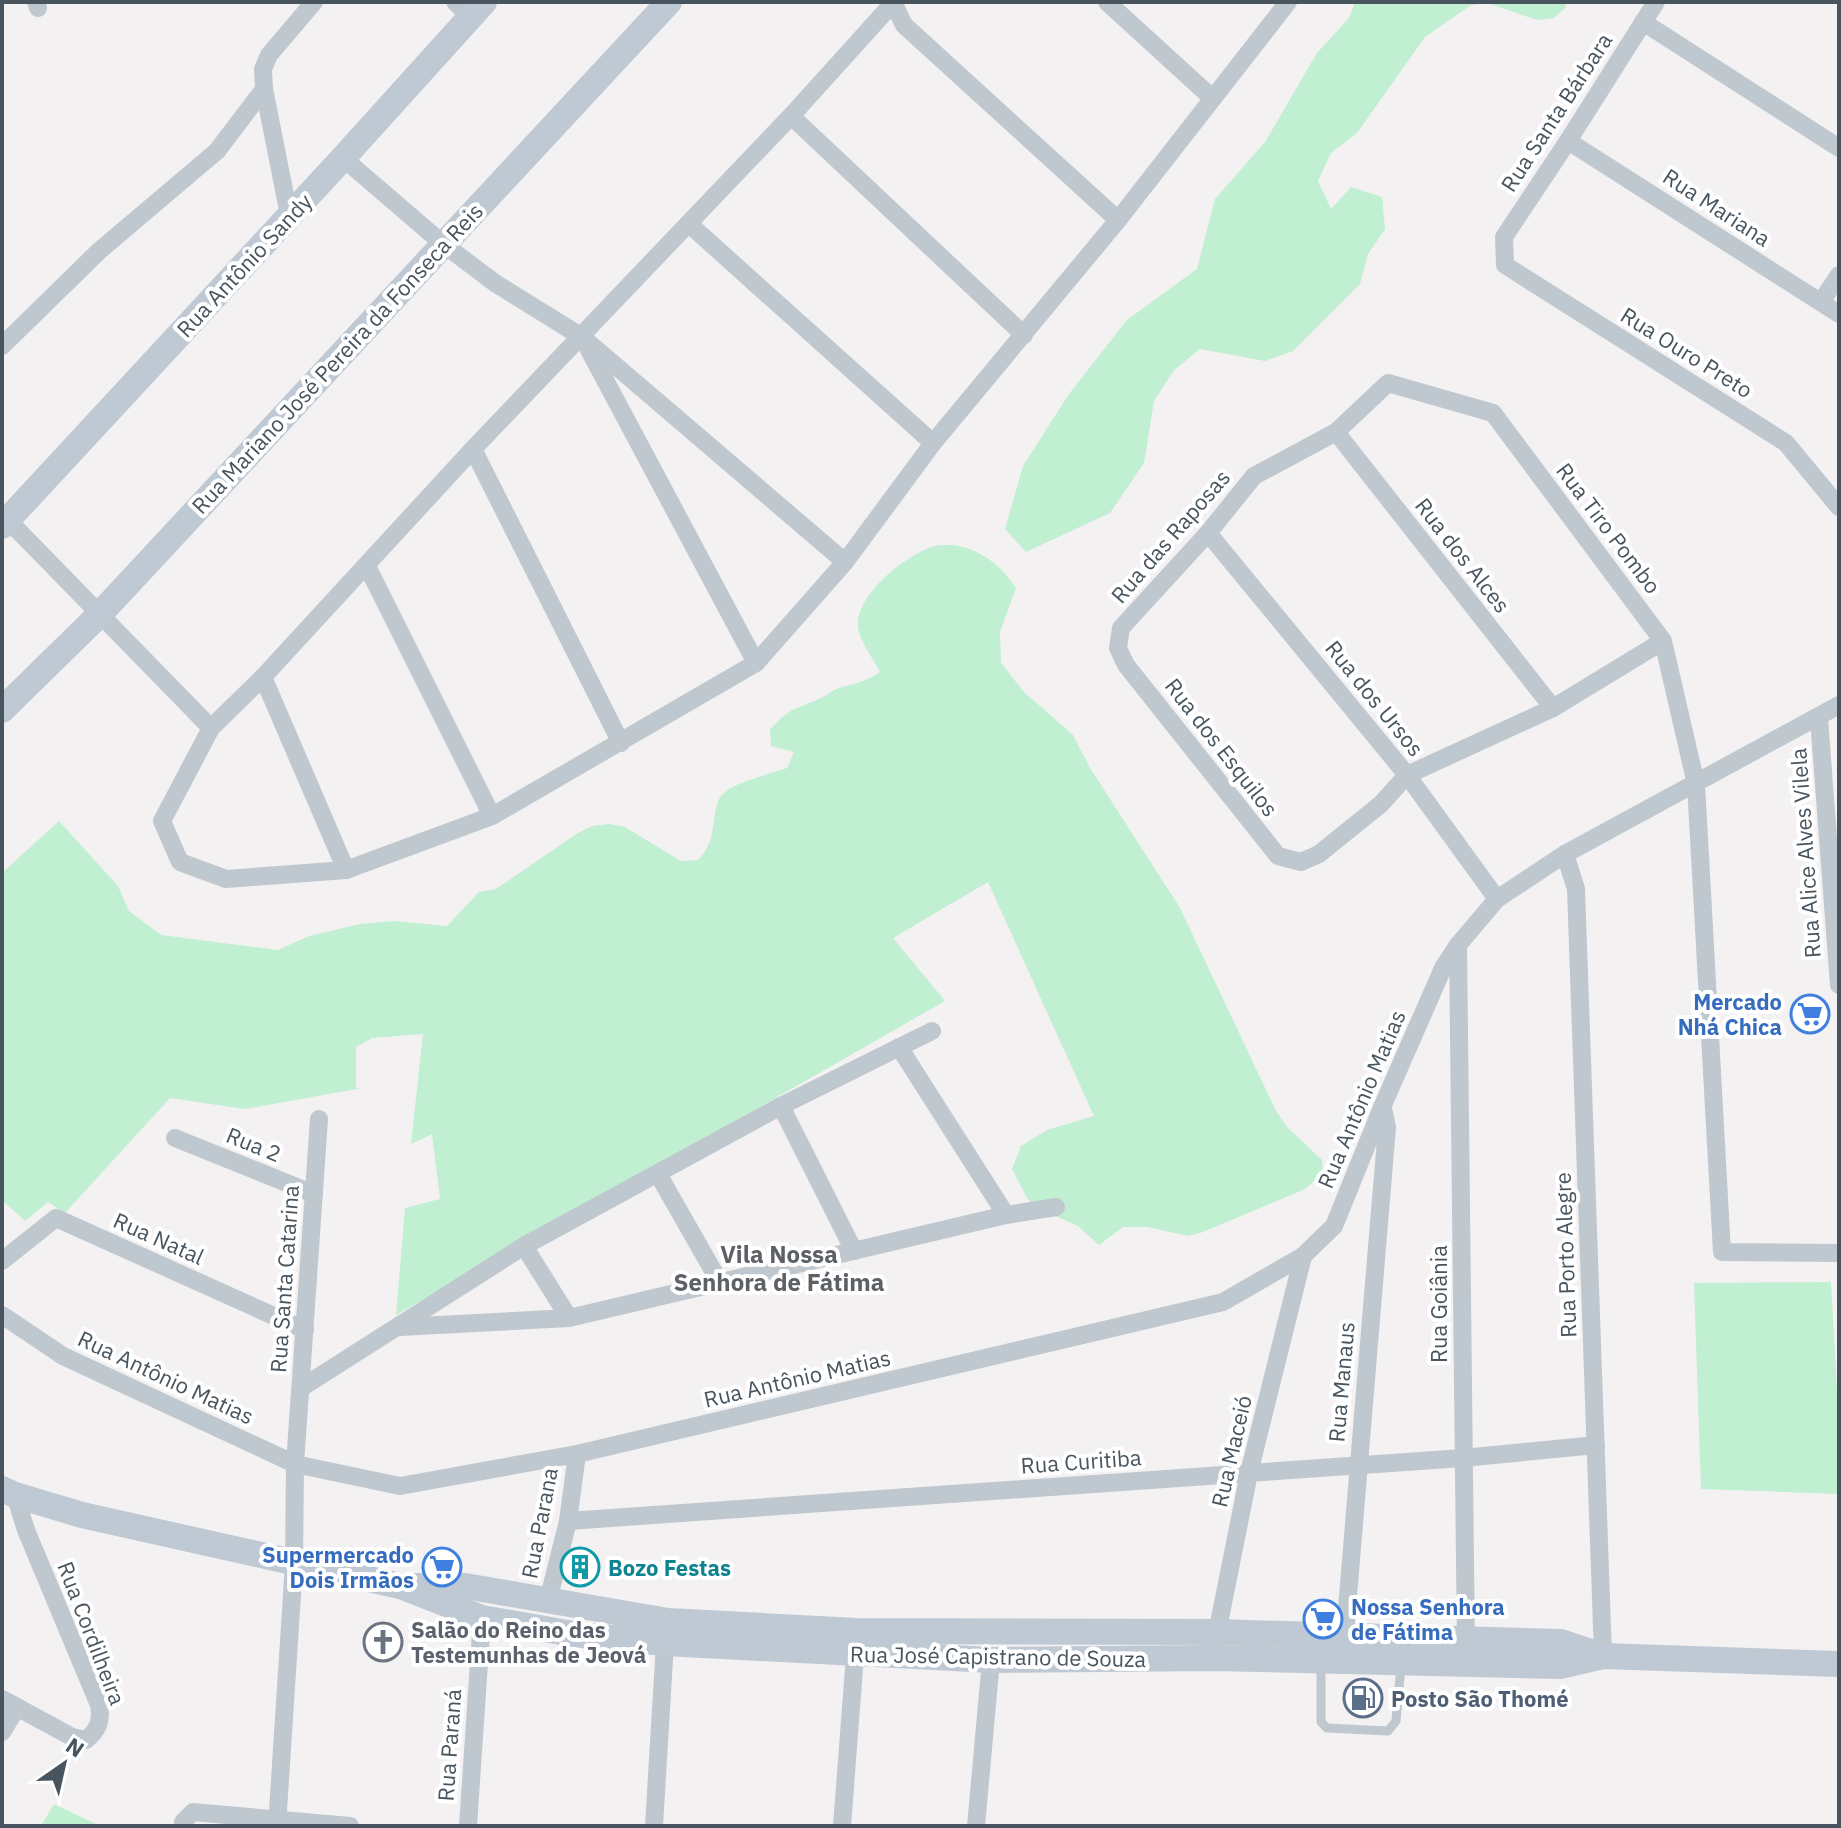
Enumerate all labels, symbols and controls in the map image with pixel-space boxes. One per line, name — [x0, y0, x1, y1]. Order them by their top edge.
street label: Rua Santa Bárbara — [1494, 27, 1618, 197]
street label: Rua Mariana — [1658, 161, 1777, 253]
street label: Rua Antônio Sandy — [170, 187, 318, 343]
street label: Rua Mariano José Pereira da Fonseca Reis — [185, 197, 489, 519]
street label: Rua Ouro Preto — [1616, 300, 1758, 404]
street label: Rua Tiro Pombo — [1550, 457, 1668, 599]
street label: Rua das Raposas — [1104, 463, 1236, 609]
street label: Rua dos Alces — [1409, 492, 1517, 618]
street label: Rua dos Ursos — [1319, 634, 1431, 762]
street label: Rua dos Esquilos — [1159, 672, 1285, 822]
street label: Rua Alice Alves Vilela — [1783, 747, 1827, 959]
place label: Mercado Nhá Chica — [1678, 987, 1782, 1041]
supermarket icon: Mercado Nhá Chica — [1789, 993, 1831, 1035]
street label: Rua Antônio Matias — [1310, 1005, 1412, 1193]
street label: Rua 2 — [222, 1120, 286, 1168]
street label: Rua Porto Alegre — [1548, 1172, 1582, 1338]
street label: Rua Santa Catarina — [263, 1184, 305, 1374]
street label: Rua Natal — [109, 1205, 209, 1271]
district label: Vila Nossa Senhora de Fátima — [674, 1238, 884, 1298]
street label: Rua Goiânia — [1424, 1245, 1453, 1363]
street label: Rua Manaus — [1321, 1321, 1361, 1443]
street label: Rua Antônio Matias — [73, 1324, 259, 1430]
street label: Rua Antônio Matias — [701, 1342, 893, 1414]
street label: Rua Maceió — [1204, 1392, 1258, 1510]
street label: Rua Curitiba — [1020, 1442, 1143, 1480]
street label: Rua Parana — [514, 1465, 564, 1581]
place label: Supermercado Dois Irmãos — [262, 1540, 414, 1594]
supermarket icon: Supermercado Dois Irmãos — [421, 1546, 463, 1588]
building icon: Bozo Festas — [559, 1546, 601, 1588]
place label: Bozo Festas — [608, 1553, 731, 1582]
street label: Rua Cordilheira — [51, 1557, 133, 1709]
place label: Nossa Senhora de Fátima — [1351, 1592, 1505, 1646]
supermarket icon: Nossa Senhora de Fátima — [1302, 1598, 1344, 1640]
place label: Salão do Reino das Testemunhas de Jeová — [411, 1615, 646, 1669]
church icon: Salão do Reino das Testemunhas de Jeová — [362, 1621, 404, 1663]
street label: Rua José Capistrano de Souza — [850, 1639, 1147, 1673]
fuel station icon: Posto São Thomé — [1342, 1677, 1384, 1719]
place label: Posto São Thomé — [1391, 1684, 1569, 1713]
street label: Rua Paraná — [431, 1688, 467, 1802]
north arrow — [24, 1724, 104, 1804]
text: N — [61, 1731, 90, 1763]

